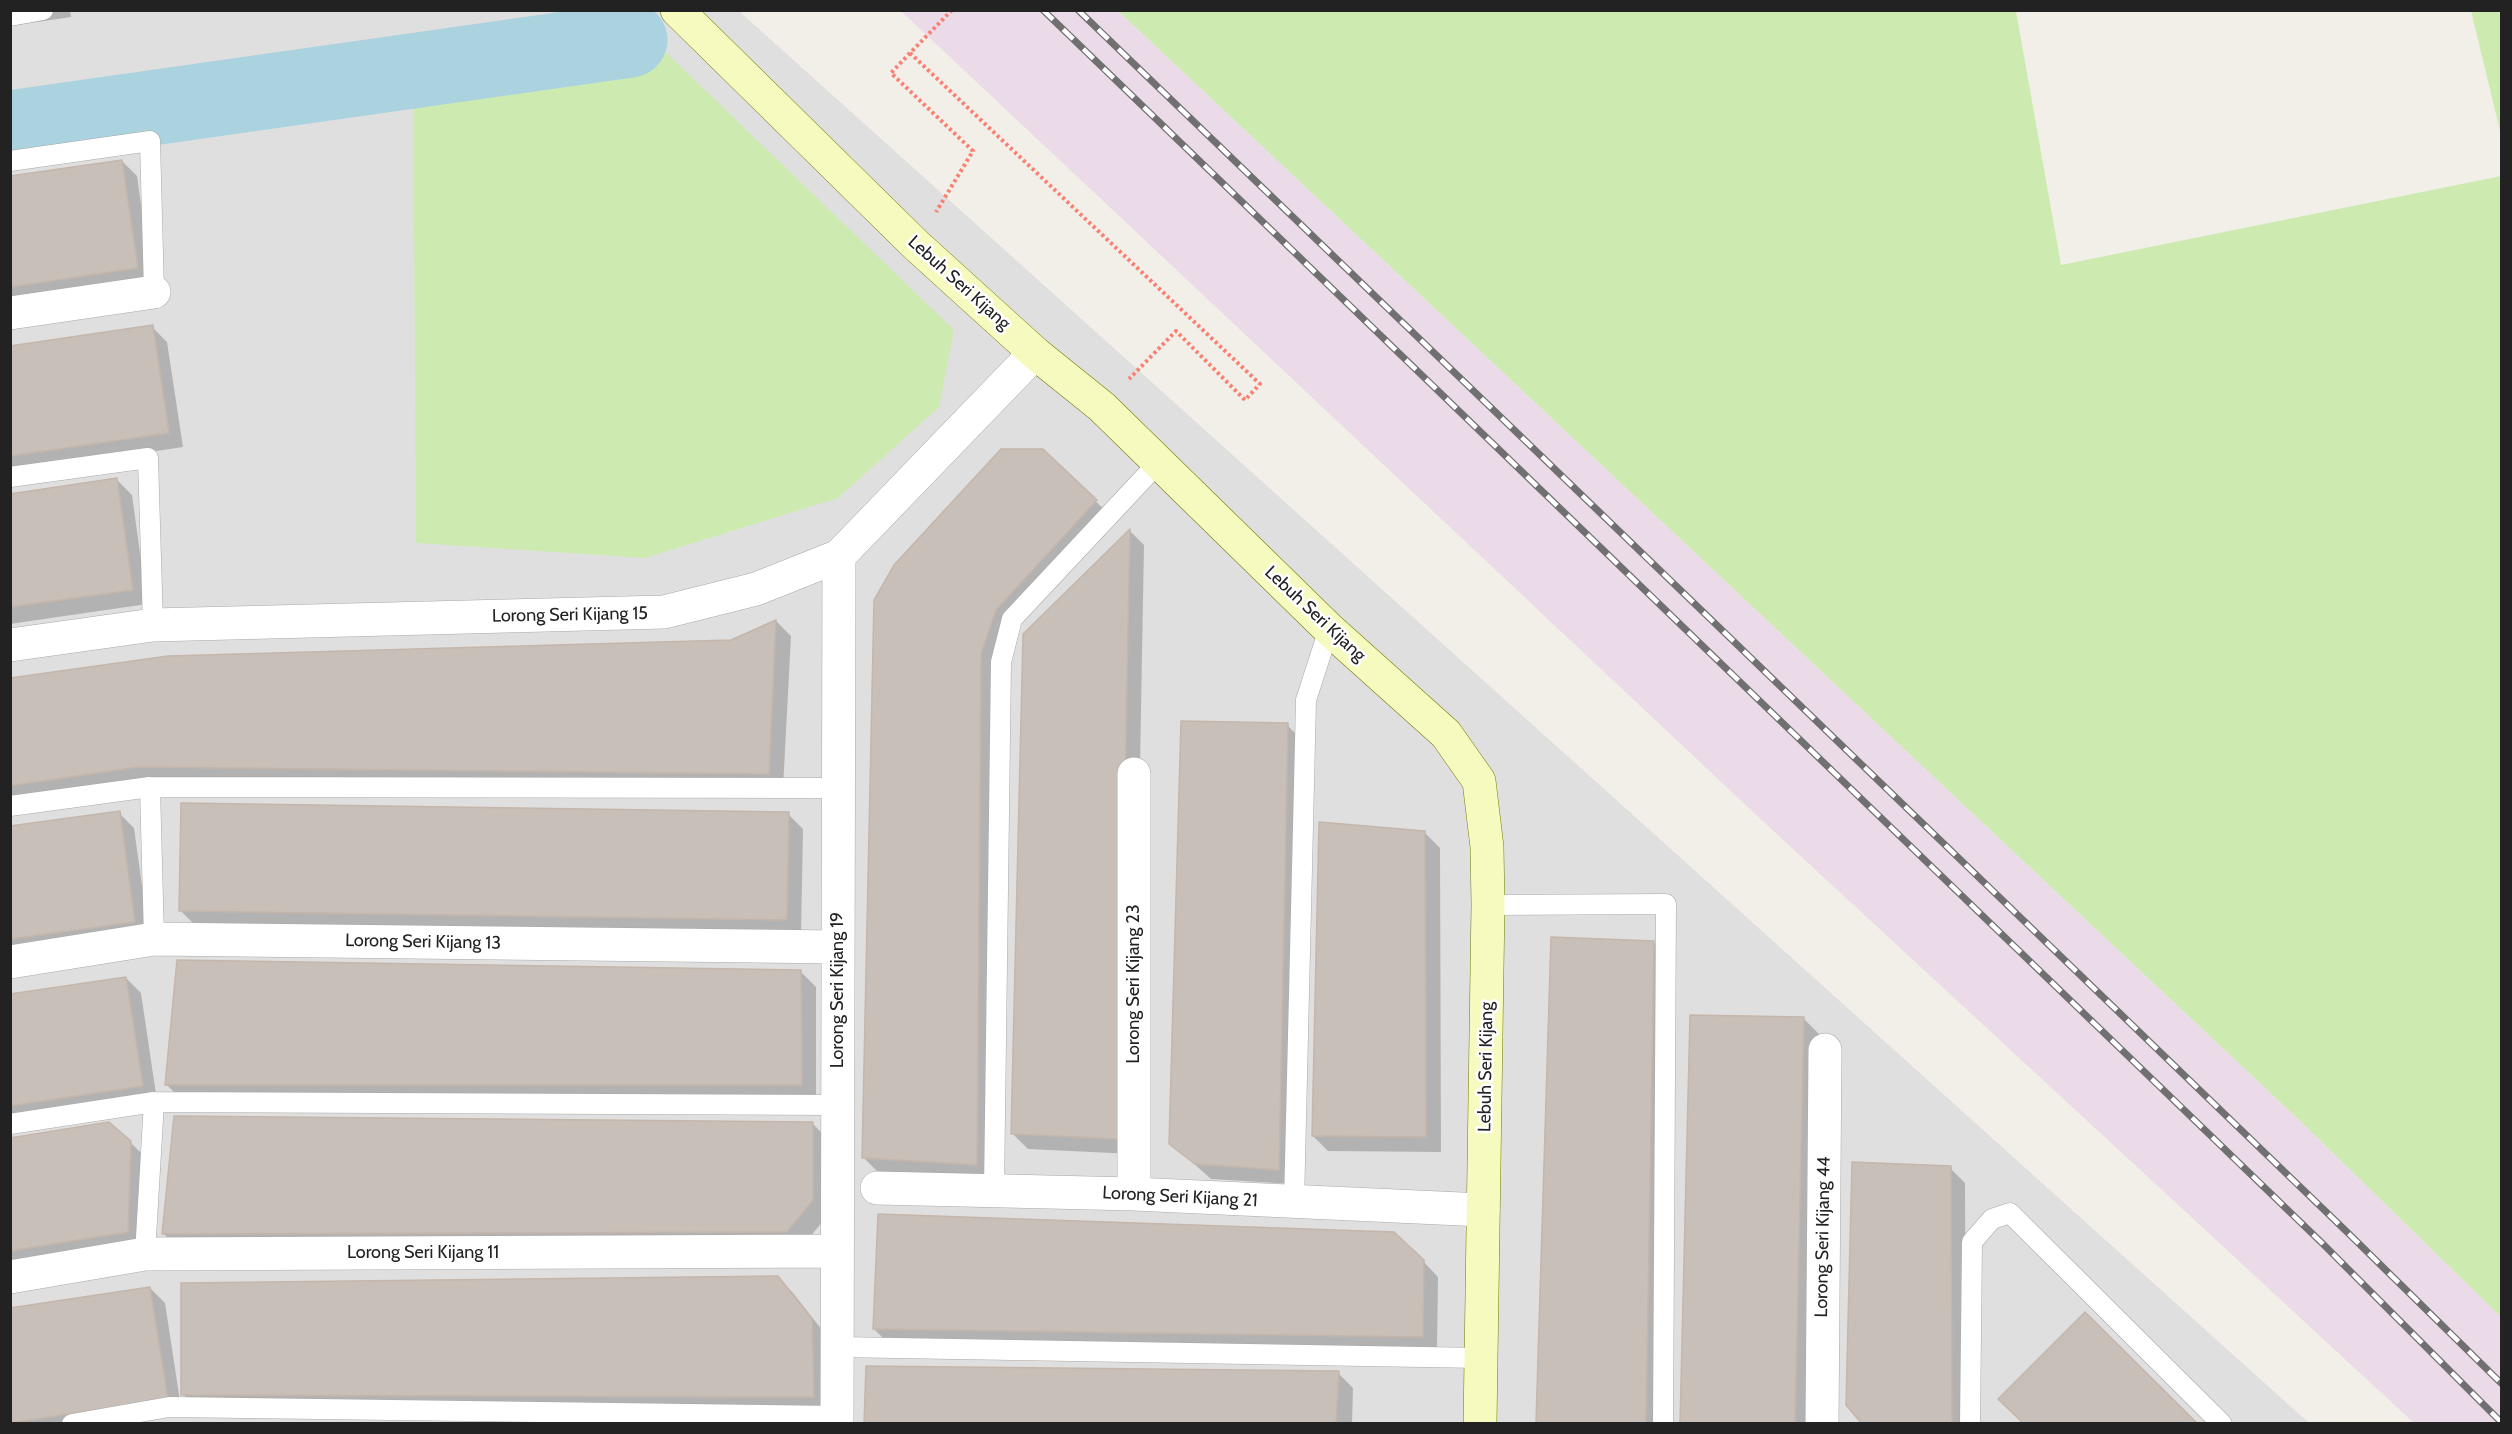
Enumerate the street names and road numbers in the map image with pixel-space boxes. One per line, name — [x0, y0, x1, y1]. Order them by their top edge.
street label: Lebuh Seri Kijang — [903, 231, 1015, 335]
street label: Lebuh Seri Kijang — [1260, 562, 1370, 666]
street label: Lorong Seri Kijang 15 — [492, 603, 648, 627]
street label: Lorong Seri Kijang 23 — [1123, 904, 1145, 1064]
street label: Lorong Seri Kijang 19 — [827, 912, 849, 1068]
street label: Lorong Seri Kijang 13 — [345, 930, 501, 954]
street label: Lebuh Seri Kijang — [1474, 1002, 1498, 1132]
street label: Lorong Seri Kijang 44 — [1811, 1156, 1835, 1318]
street label: Lorong Seri Kijang 21 — [1102, 1182, 1258, 1212]
street label: Lorong Seri Kijang 11 — [347, 1242, 499, 1264]

